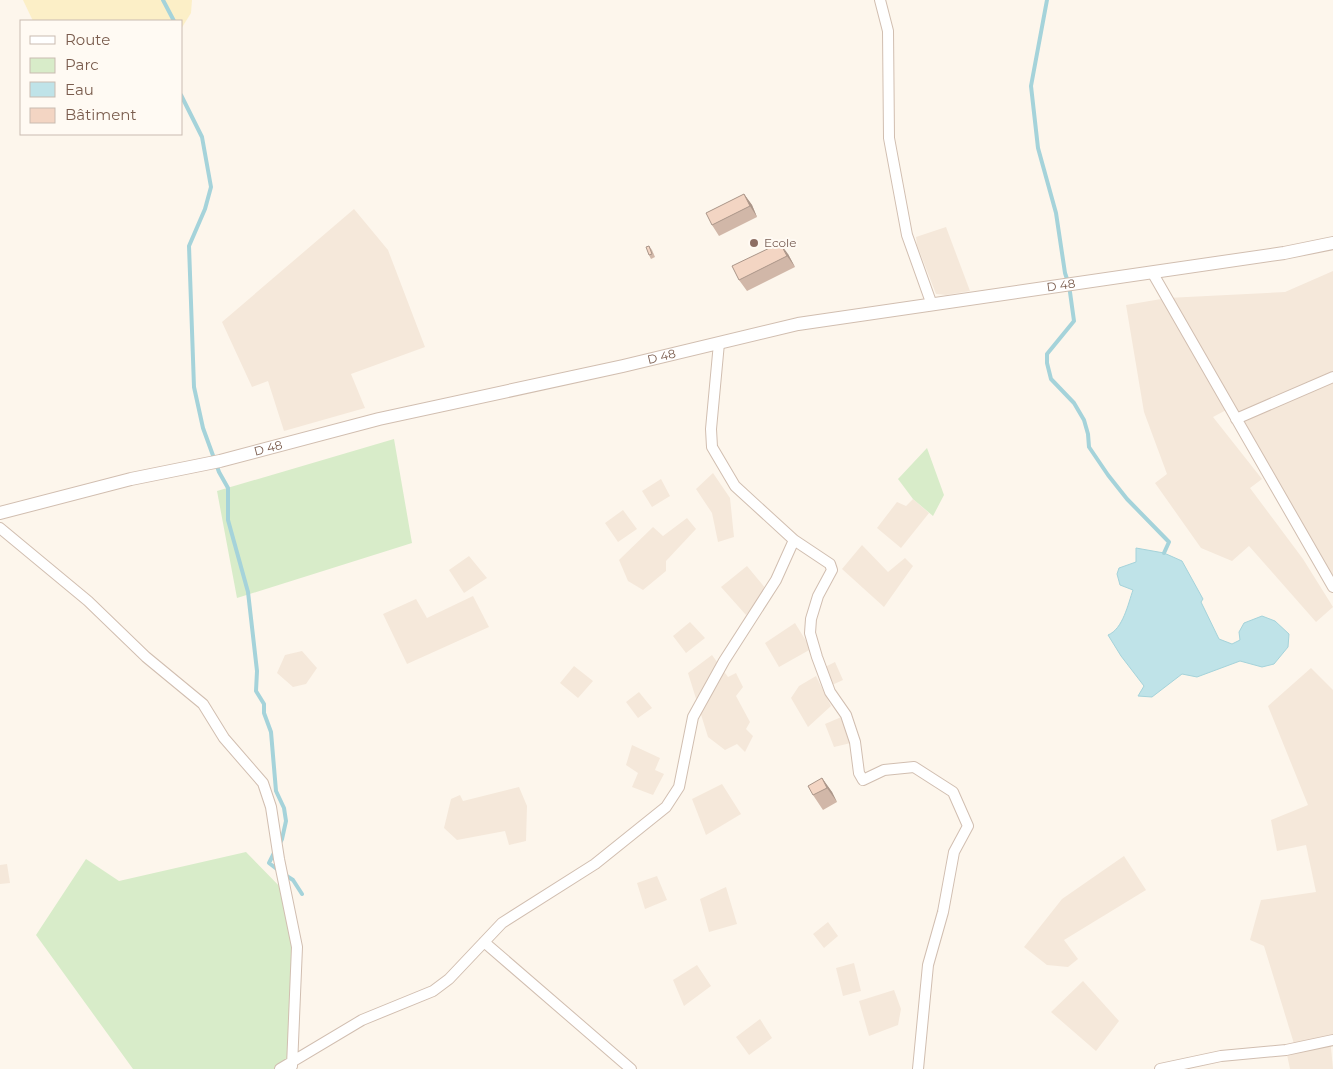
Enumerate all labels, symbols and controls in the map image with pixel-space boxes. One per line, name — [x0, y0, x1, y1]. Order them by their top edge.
legend — [20, 20, 182, 135]
text: Route — [65, 30, 110, 49]
text: Parc — [65, 55, 99, 74]
text: Eau — [65, 80, 94, 99]
text: Bâtiment — [65, 105, 137, 124]
place label: Ecole — [764, 235, 797, 250]
marker: Ecole — [748, 237, 760, 249]
street label: D 48 — [1046, 276, 1077, 295]
street label: D 48 — [646, 346, 678, 367]
street label: D 48 — [252, 437, 284, 459]

